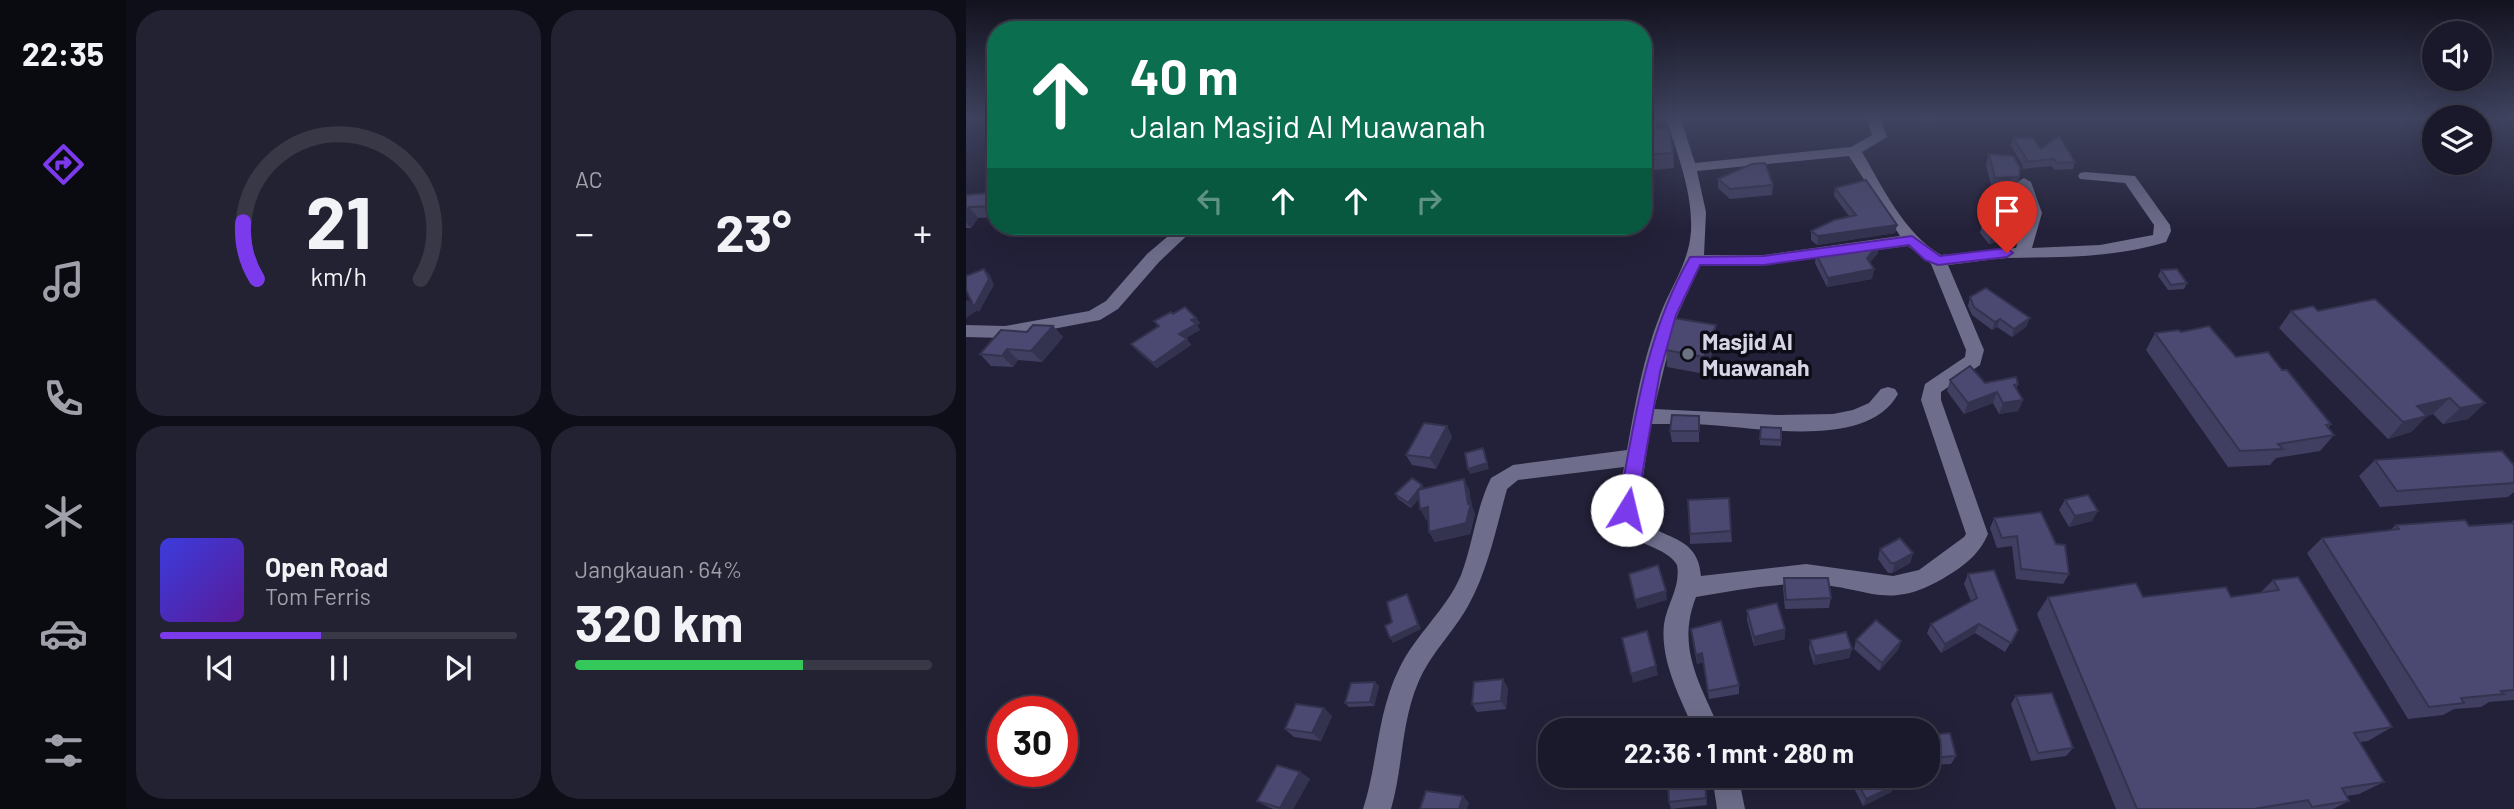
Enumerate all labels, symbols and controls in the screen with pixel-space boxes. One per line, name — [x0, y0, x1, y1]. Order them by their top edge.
map controls — [2422, 21, 2492, 175]
button: sound — [2422, 21, 2492, 91]
text: 22:35 — [22, 34, 104, 72]
text: 40 m — [1130, 46, 1238, 105]
icon: ahead — [1015, 49, 1106, 140]
button: layers — [2422, 105, 2492, 175]
text: Jalan Masjid Al Muawanah — [1130, 106, 1486, 144]
icon: directions — [39, 140, 88, 189]
text: AC — [575, 165, 603, 193]
text: 21 — [305, 176, 372, 264]
pin — [1977, 181, 2037, 253]
icon: left — [1191, 182, 1229, 220]
icon: ahead — [1264, 182, 1302, 220]
icon: ahead — [1337, 182, 1375, 220]
icon: right — [1410, 182, 1448, 220]
icon: arrive — [1988, 192, 2026, 230]
text: 23° — [715, 200, 792, 262]
text: − — [575, 209, 594, 255]
text: + — [913, 209, 932, 255]
icon: music — [39, 257, 88, 306]
text: km/h — [310, 261, 367, 291]
place label: Masjid Al Muawanah — [1702, 327, 1810, 381]
marker: Masjid Al Muawanah — [1680, 346, 1696, 362]
icon: phone — [39, 374, 88, 423]
position arrow — [1590, 473, 1664, 547]
icon: climate — [39, 492, 88, 541]
text: Open Road — [265, 551, 388, 582]
text: Jangkauan · 64% — [575, 555, 742, 583]
text: Tom Ferris — [265, 582, 371, 610]
text: 320 km — [575, 590, 743, 652]
icon: car — [39, 609, 88, 658]
icon: previous — [201, 649, 239, 687]
icon: pause — [320, 649, 358, 687]
icon: next — [439, 649, 477, 687]
speed limit sign: 30 — [987, 696, 1078, 787]
icon: filters — [39, 726, 88, 775]
text: 22:36 · 1 mnt · 280 m — [1624, 737, 1854, 768]

